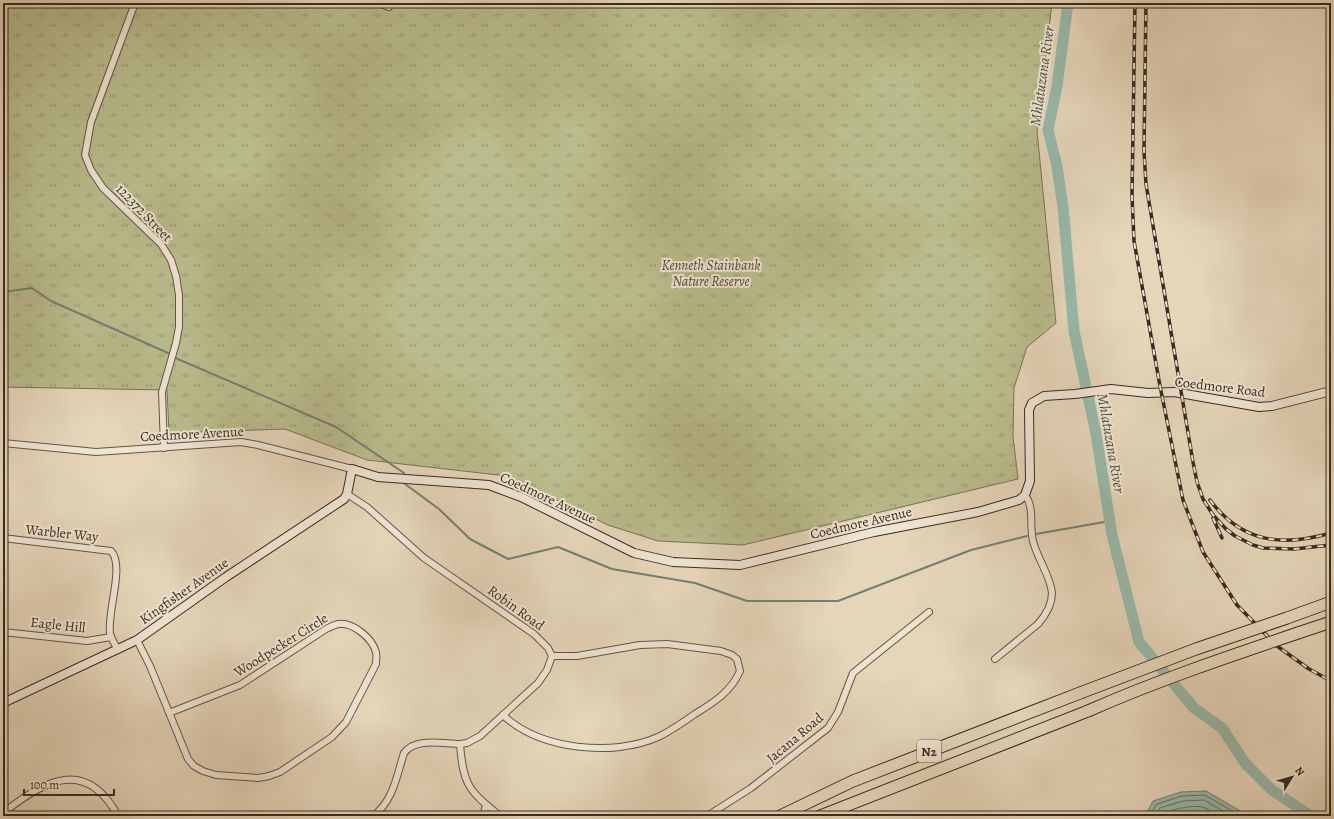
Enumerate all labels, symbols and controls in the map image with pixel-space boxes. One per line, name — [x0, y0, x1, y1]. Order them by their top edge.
water label: Mhlatuzana River — [1025, 24, 1059, 127]
street label: 122372 Street — [112, 180, 177, 246]
park label: Kenneth Stainbank Nature Reserve — [661, 256, 761, 291]
street label: Coedmore Road — [1174, 372, 1267, 402]
water label: Mhlatuzana River — [1092, 392, 1130, 495]
street label: Coedmore Avenue — [140, 422, 244, 446]
street label: Coedmore Avenue — [497, 467, 599, 529]
street label: Coedmore Avenue — [808, 502, 914, 544]
street label: Warbler Way — [24, 520, 100, 546]
street label: Kingfisher Avenue — [136, 553, 232, 629]
street label: Robin Road — [484, 581, 549, 635]
street label: Woodpecker Circle — [230, 608, 332, 682]
street label: Eagle Hill — [30, 613, 87, 637]
street label: Jacana Road — [762, 708, 828, 767]
road number: N2 — [917, 740, 941, 762]
north arrow — [1272, 757, 1312, 797]
text: N — [1291, 764, 1308, 779]
scale bar — [24, 771, 114, 797]
text: 100 m — [30, 777, 59, 793]

